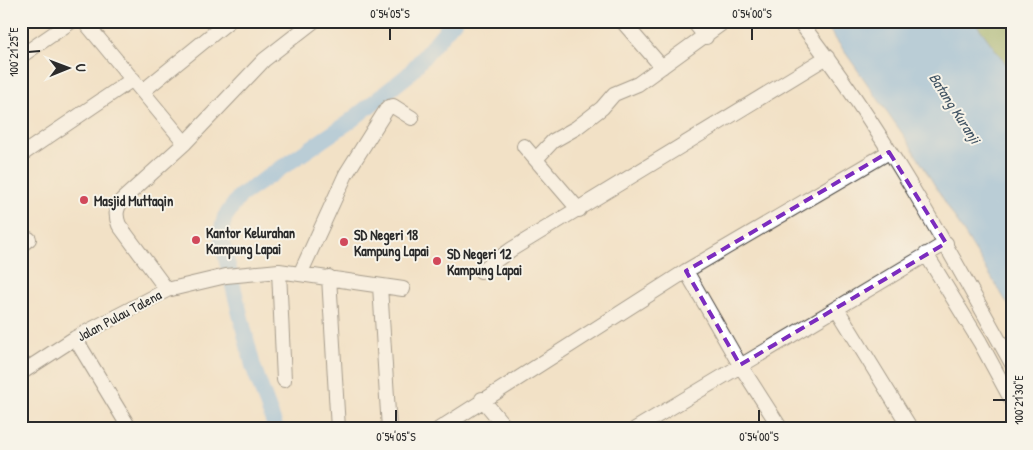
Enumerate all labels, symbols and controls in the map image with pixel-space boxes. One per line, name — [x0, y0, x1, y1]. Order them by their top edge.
text: 0°54'05"S — [370, 5, 410, 22]
text: 0°54'00"S — [732, 5, 772, 22]
text: 100°21'25"E — [5, 27, 22, 77]
north arrow — [42, 42, 92, 92]
text: U — [72, 64, 91, 72]
water label: Batang Kuranji — [924, 68, 987, 149]
place label: Masjid Muttaqin — [94, 191, 173, 212]
marker: Masjid Muttaqin — [78, 194, 90, 206]
place label: Kantor Kelurahan Kampung Lapai — [206, 223, 295, 260]
place label: SD Negeri 18 Kampung Lapai — [354, 225, 429, 262]
marker: Kantor Kelurahan Kampung Lapai — [190, 234, 202, 246]
marker: SD Negeri 18 Kampung Lapai — [338, 236, 350, 248]
place label: SD Negeri 12 Kampung Lapai — [447, 244, 522, 281]
marker: SD Negeri 12 Kampung Lapai — [431, 255, 443, 267]
street label: Jalan Pulau Talena — [74, 285, 165, 345]
text: 100°21'30"E — [1010, 375, 1027, 425]
text: 0°54'05"S — [376, 428, 416, 445]
text: 0°54'00"S — [739, 428, 779, 445]

